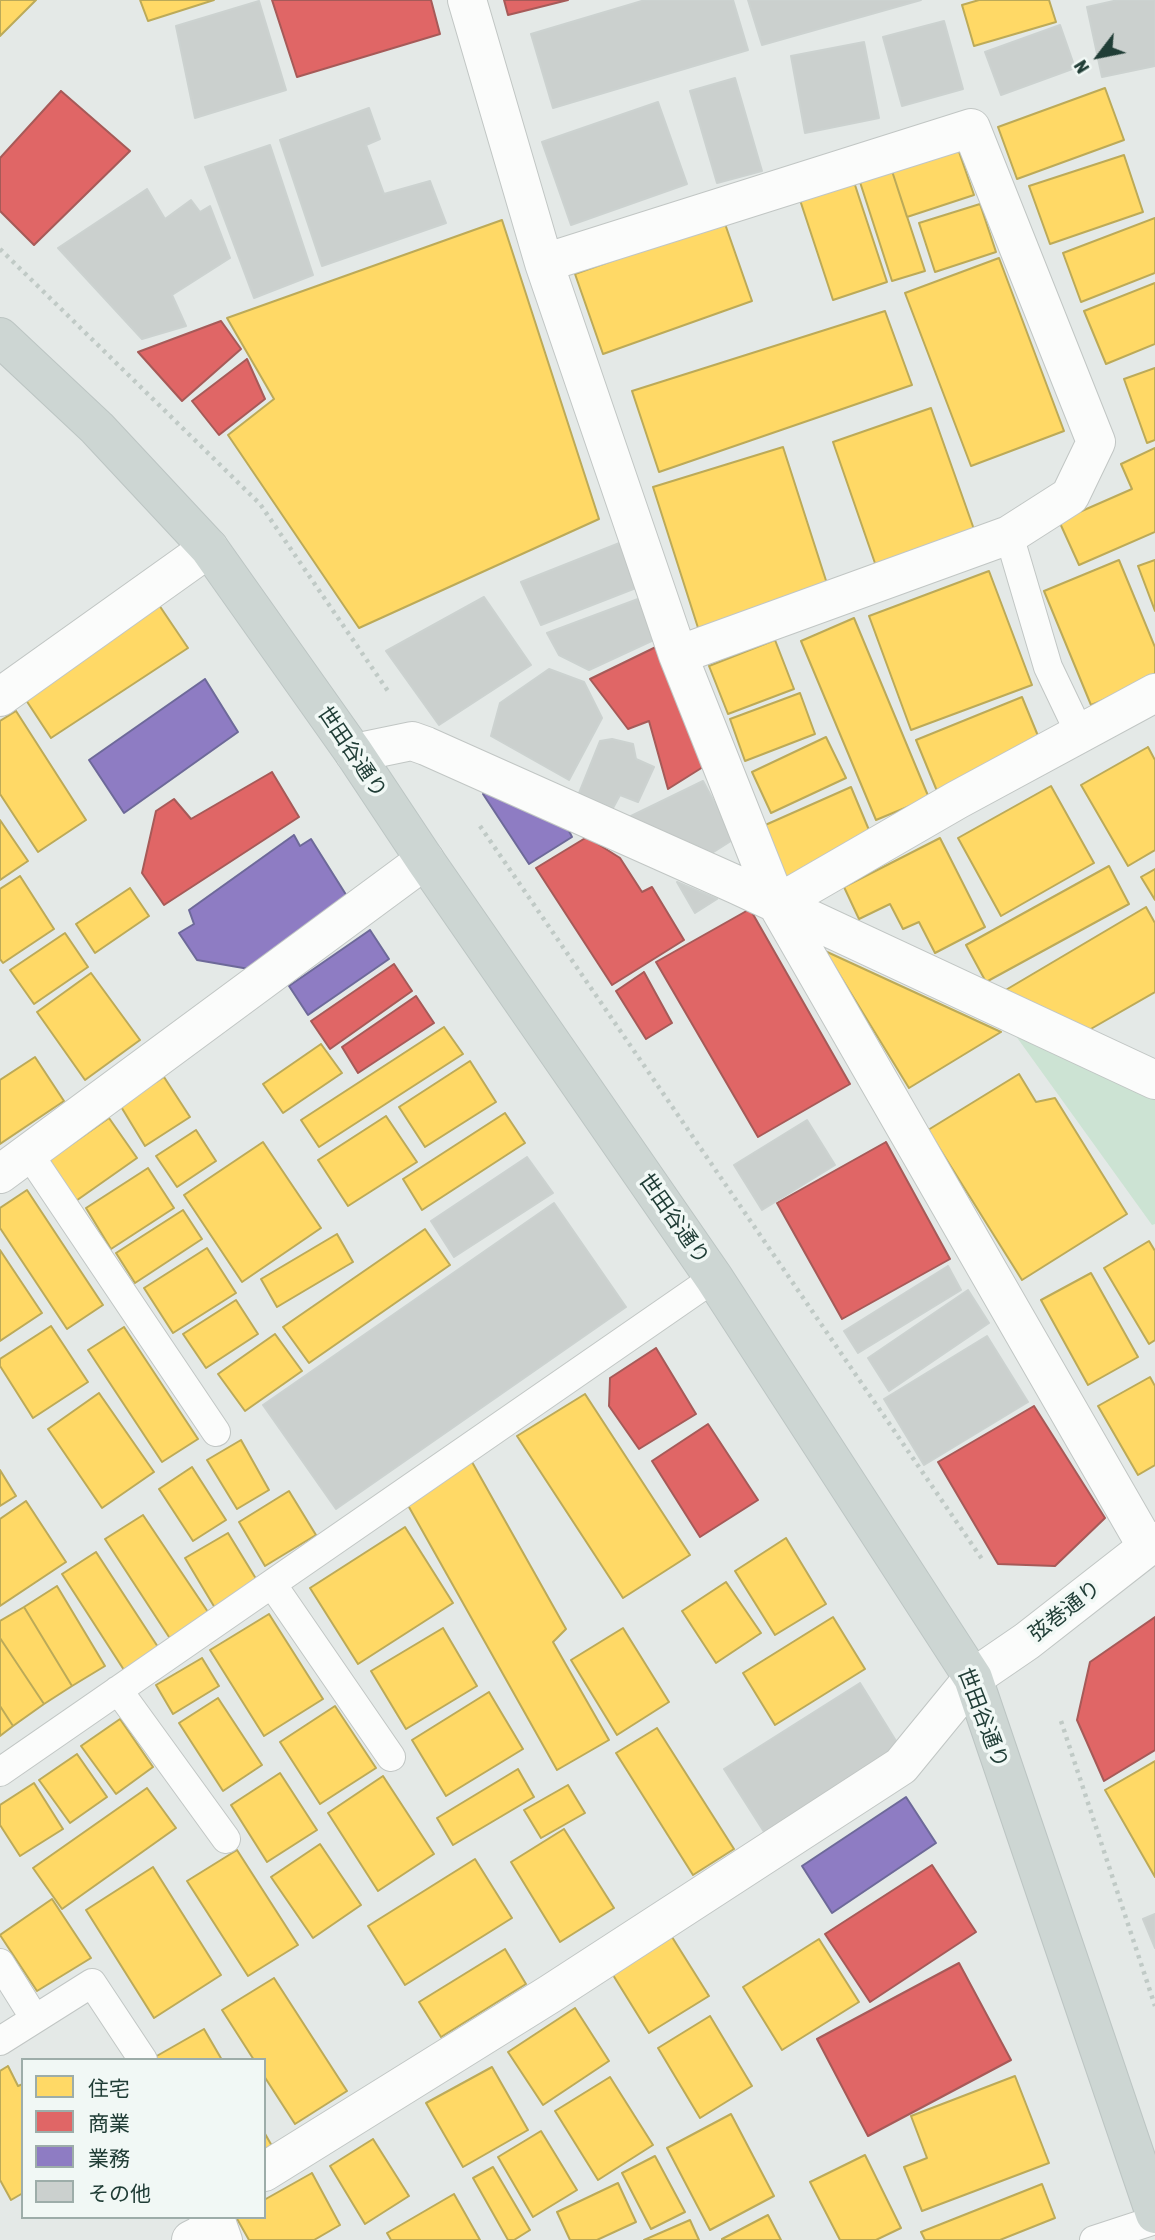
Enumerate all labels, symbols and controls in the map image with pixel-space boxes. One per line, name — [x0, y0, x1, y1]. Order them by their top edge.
north arrow — [1064, 21, 1134, 91]
text: N — [1069, 57, 1093, 78]
street label: 世田谷通り — [312, 701, 392, 803]
street label: 世田谷通り — [634, 1169, 714, 1269]
street label: 弦巻通り — [1024, 1575, 1106, 1647]
street label: 世田谷通り — [952, 1664, 1014, 1772]
legend — [21, 2058, 266, 2219]
text: 住宅 — [88, 2076, 130, 2100]
text: 商業 — [88, 2111, 130, 2135]
text: 業務 — [88, 2146, 130, 2170]
text: その他 — [88, 2181, 151, 2205]

